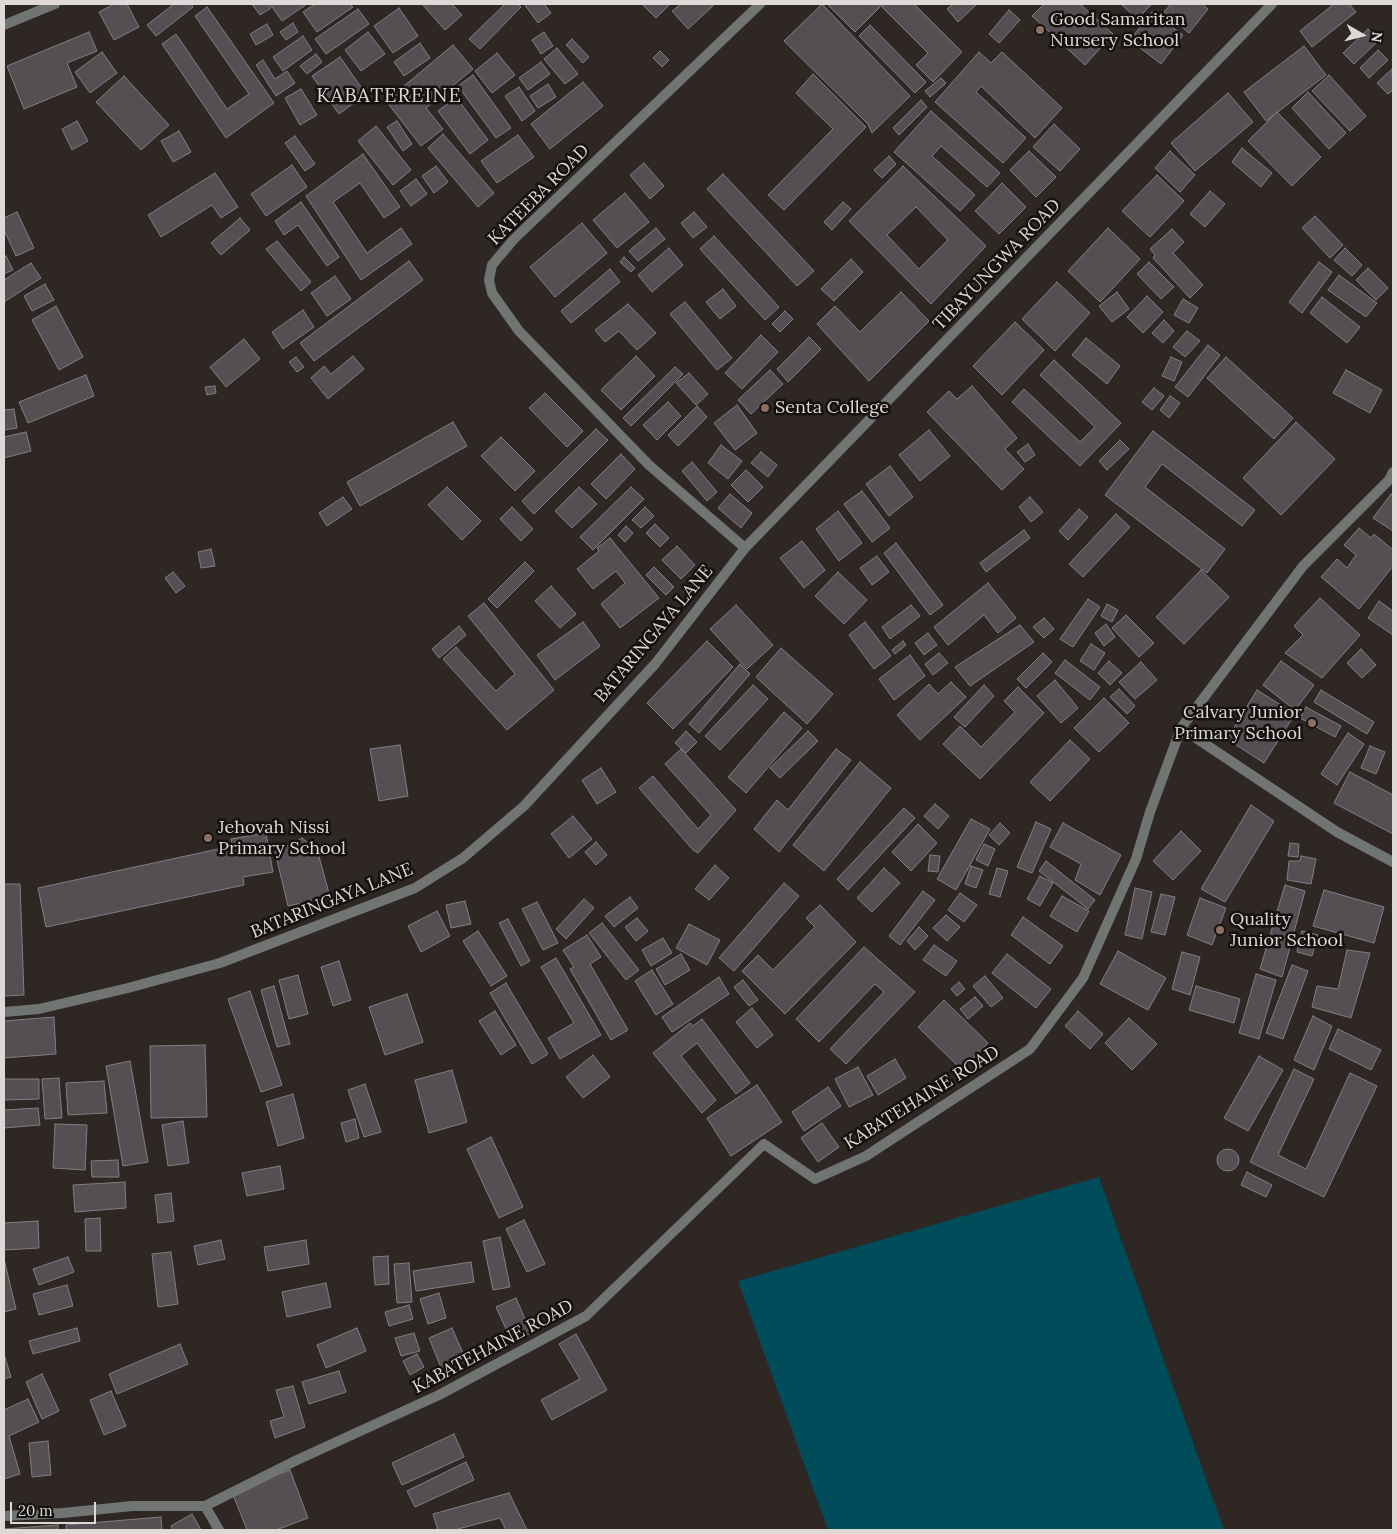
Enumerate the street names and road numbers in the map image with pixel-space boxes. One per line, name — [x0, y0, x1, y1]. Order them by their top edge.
street label: KATEEBA ROAD — [484, 140, 594, 250]
street label: TIBAYUNGWA ROAD — [929, 195, 1065, 335]
street label: BATARINGAYA LANE — [590, 561, 718, 707]
street label: BATARINGAYA LANE — [248, 859, 416, 943]
street label: KABATEHAINE ROAD — [840, 1041, 1004, 1155]
street label: KABATEHAINE ROAD — [409, 1295, 577, 1399]

